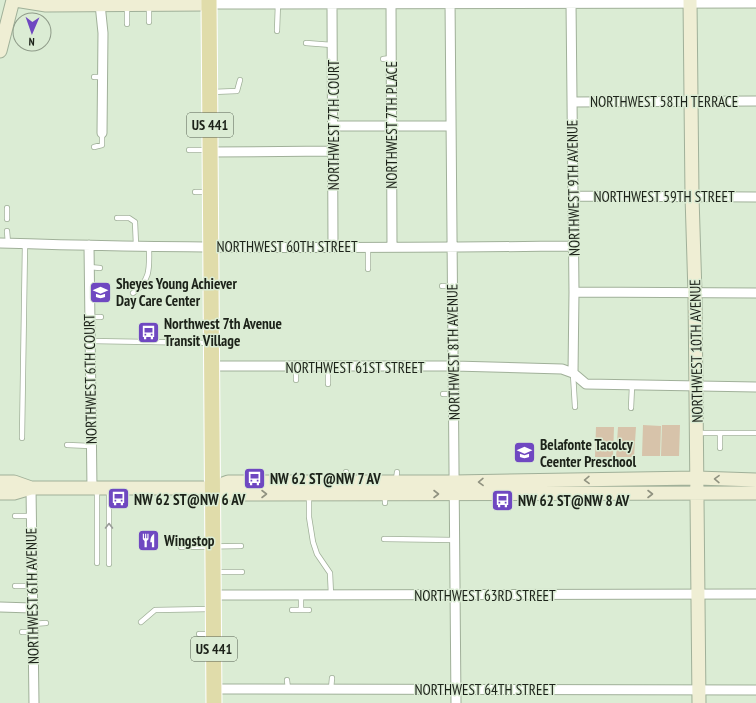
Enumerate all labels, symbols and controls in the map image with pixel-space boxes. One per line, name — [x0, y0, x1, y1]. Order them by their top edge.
north arrow — [12, 12, 52, 52]
text: N — [28, 35, 35, 49]
street label: NORTHWEST 7TH COURT — [324, 60, 343, 190]
street label: NORTHWEST 7TH PLACE — [382, 61, 401, 189]
street label: NORTHWEST 58TH TERRACE — [590, 92, 738, 111]
road number: US 441 — [187, 113, 233, 137]
street label: NORTHWEST 9TH AVENUE — [562, 120, 584, 256]
street label: NORTHWEST 59TH STREET — [593, 187, 735, 206]
street label: NORTHWEST 60TH STREET — [216, 237, 358, 256]
place label: Sheyes Young Achiever Day Care Center — [116, 274, 237, 310]
school or university icon: Sheyes Young Achiever Day Care Center — [88, 279, 114, 305]
street label: NORTHWEST 10TH AVENUE — [685, 279, 707, 423]
street label: NORTHWEST 8TH AVENUE — [442, 284, 464, 420]
street label: NORTHWEST 6TH COURT — [79, 313, 101, 444]
place label: Northwest 7th Avenue Transit Village — [164, 314, 282, 350]
bus stop icon: Northwest 7th Avenue Transit Village — [135, 319, 161, 345]
street label: NORTHWEST 61ST STREET — [285, 358, 425, 377]
place label: Belafonte Tacolcy Ceenter Preschool — [540, 435, 636, 471]
school or university icon: Belafonte Tacolcy Ceenter Preschool — [512, 440, 538, 466]
bus stop icon: NW 62 ST@NW 7 AV — [241, 465, 267, 491]
place label: NW 62 ST@NW 7 AV — [270, 469, 381, 488]
one-way arrow — [714, 474, 720, 483]
one-way arrow — [584, 476, 590, 484]
one-way arrow — [478, 478, 484, 486]
bus stop icon: NW 62 ST@NW 6 AV — [105, 486, 131, 512]
bus stop icon: NW 62 ST@NW 8 AV — [490, 487, 516, 513]
one-way arrow — [647, 489, 653, 498]
place label: NW 62 ST@NW 6 AV — [134, 490, 246, 509]
one-way arrow — [261, 490, 267, 498]
one-way arrow — [433, 490, 439, 498]
place label: NW 62 ST@NW 8 AV — [518, 491, 630, 510]
one-way arrow — [105, 523, 113, 529]
restaurant icon: Wingstop — [135, 527, 161, 553]
street label: NORTHWEST 6TH AVENUE — [21, 528, 43, 664]
place label: Wingstop — [163, 531, 215, 550]
street label: NORTHWEST 63RD STREET — [414, 586, 556, 605]
road number: US 441 — [191, 637, 237, 661]
street label: NORTHWEST 64TH STREET — [414, 680, 556, 699]

